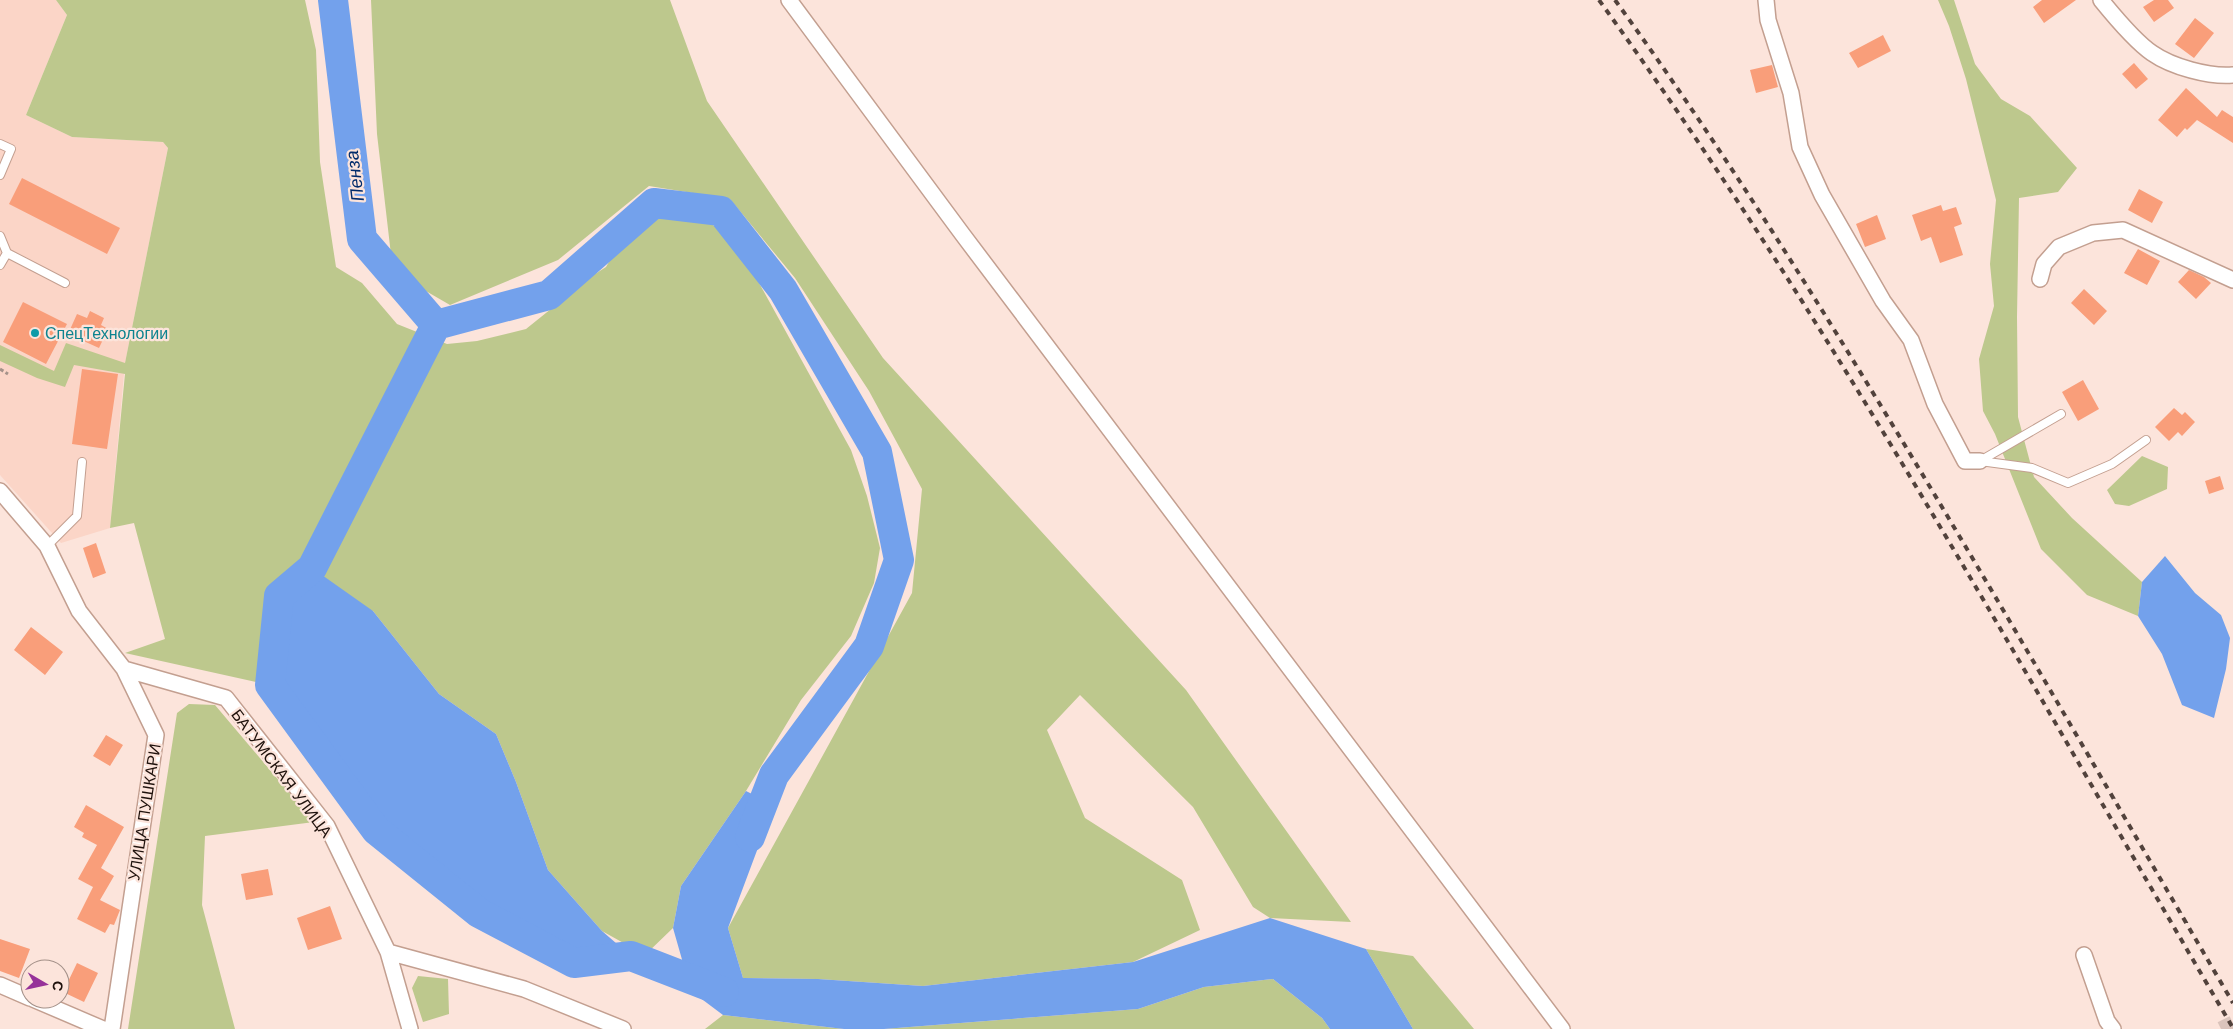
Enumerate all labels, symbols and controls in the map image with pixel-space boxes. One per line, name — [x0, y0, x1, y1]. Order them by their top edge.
water label: Пенза — [341, 149, 368, 203]
place label: СпецТехнологии — [45, 324, 168, 343]
marker: СпецТехнологии — [29, 327, 41, 339]
street label: БАТУМСКАЯ УЛИЦА — [227, 705, 336, 841]
street label: УЛИЦА ПУШКАРИ — [124, 742, 165, 882]
north arrow — [20, 959, 70, 1009]
text: С — [49, 980, 67, 992]

